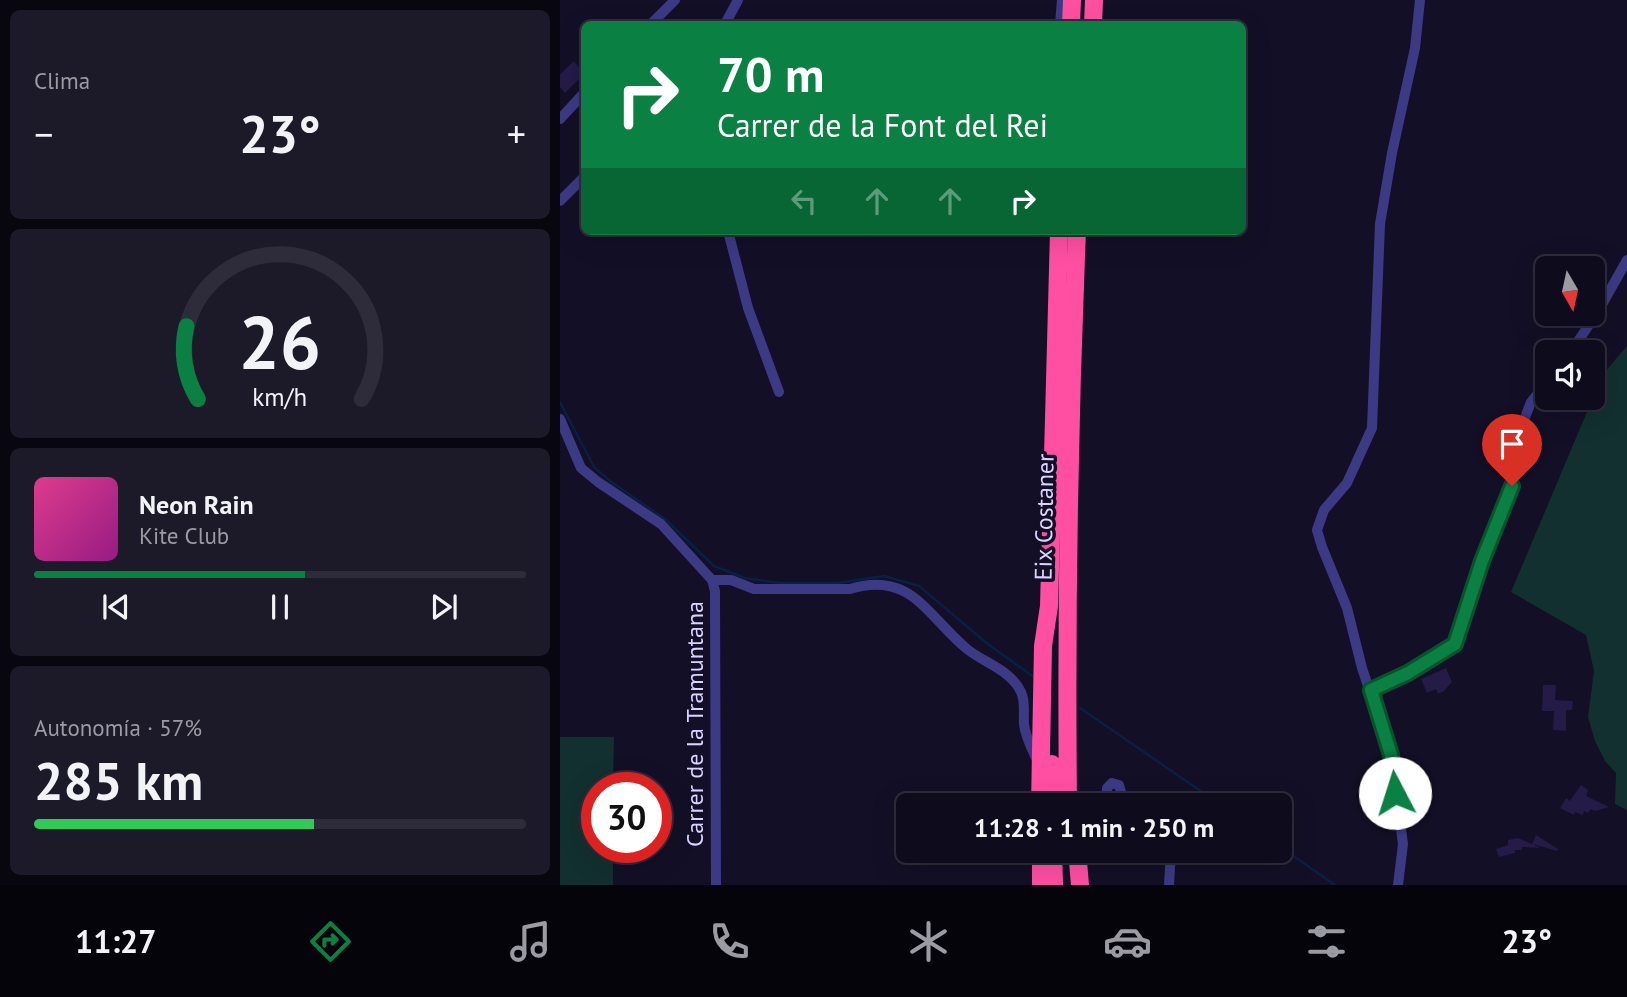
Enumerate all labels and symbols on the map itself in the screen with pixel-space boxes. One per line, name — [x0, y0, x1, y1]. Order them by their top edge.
north arrow — [1535, 256, 1605, 326]
pin — [1482, 414, 1542, 486]
street label: Eix Costaner — [1027, 453, 1061, 581]
street label: Carrer de la Tramuntana — [679, 601, 710, 847]
position arrow — [1358, 756, 1432, 830]
speed limit sign: 30 — [581, 772, 672, 863]

